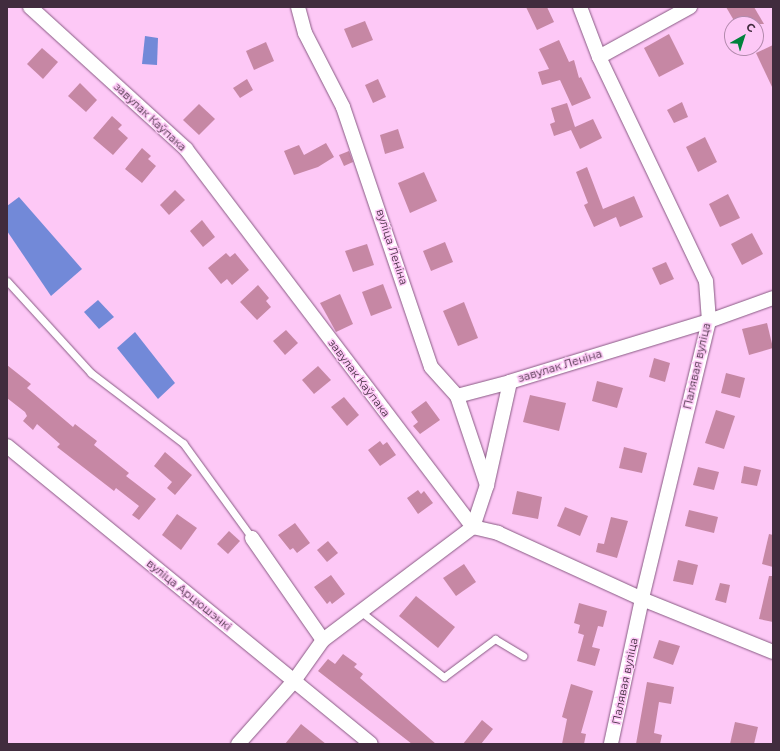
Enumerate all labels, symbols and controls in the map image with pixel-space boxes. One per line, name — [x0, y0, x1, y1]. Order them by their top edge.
north arrow — [724, 16, 764, 56]
text: С — [743, 19, 758, 35]
street label: завулак Каўпака — [111, 80, 189, 154]
street label: вуліца Леніна — [374, 207, 410, 287]
street label: Палявая вуліца — [681, 322, 713, 410]
street label: завулак Каўпака — [325, 336, 393, 420]
street label: завулак Леніна — [516, 347, 604, 385]
street label: вуліца Арцюшэнкі — [144, 557, 234, 633]
street label: Палявая вуліца — [609, 636, 641, 726]

